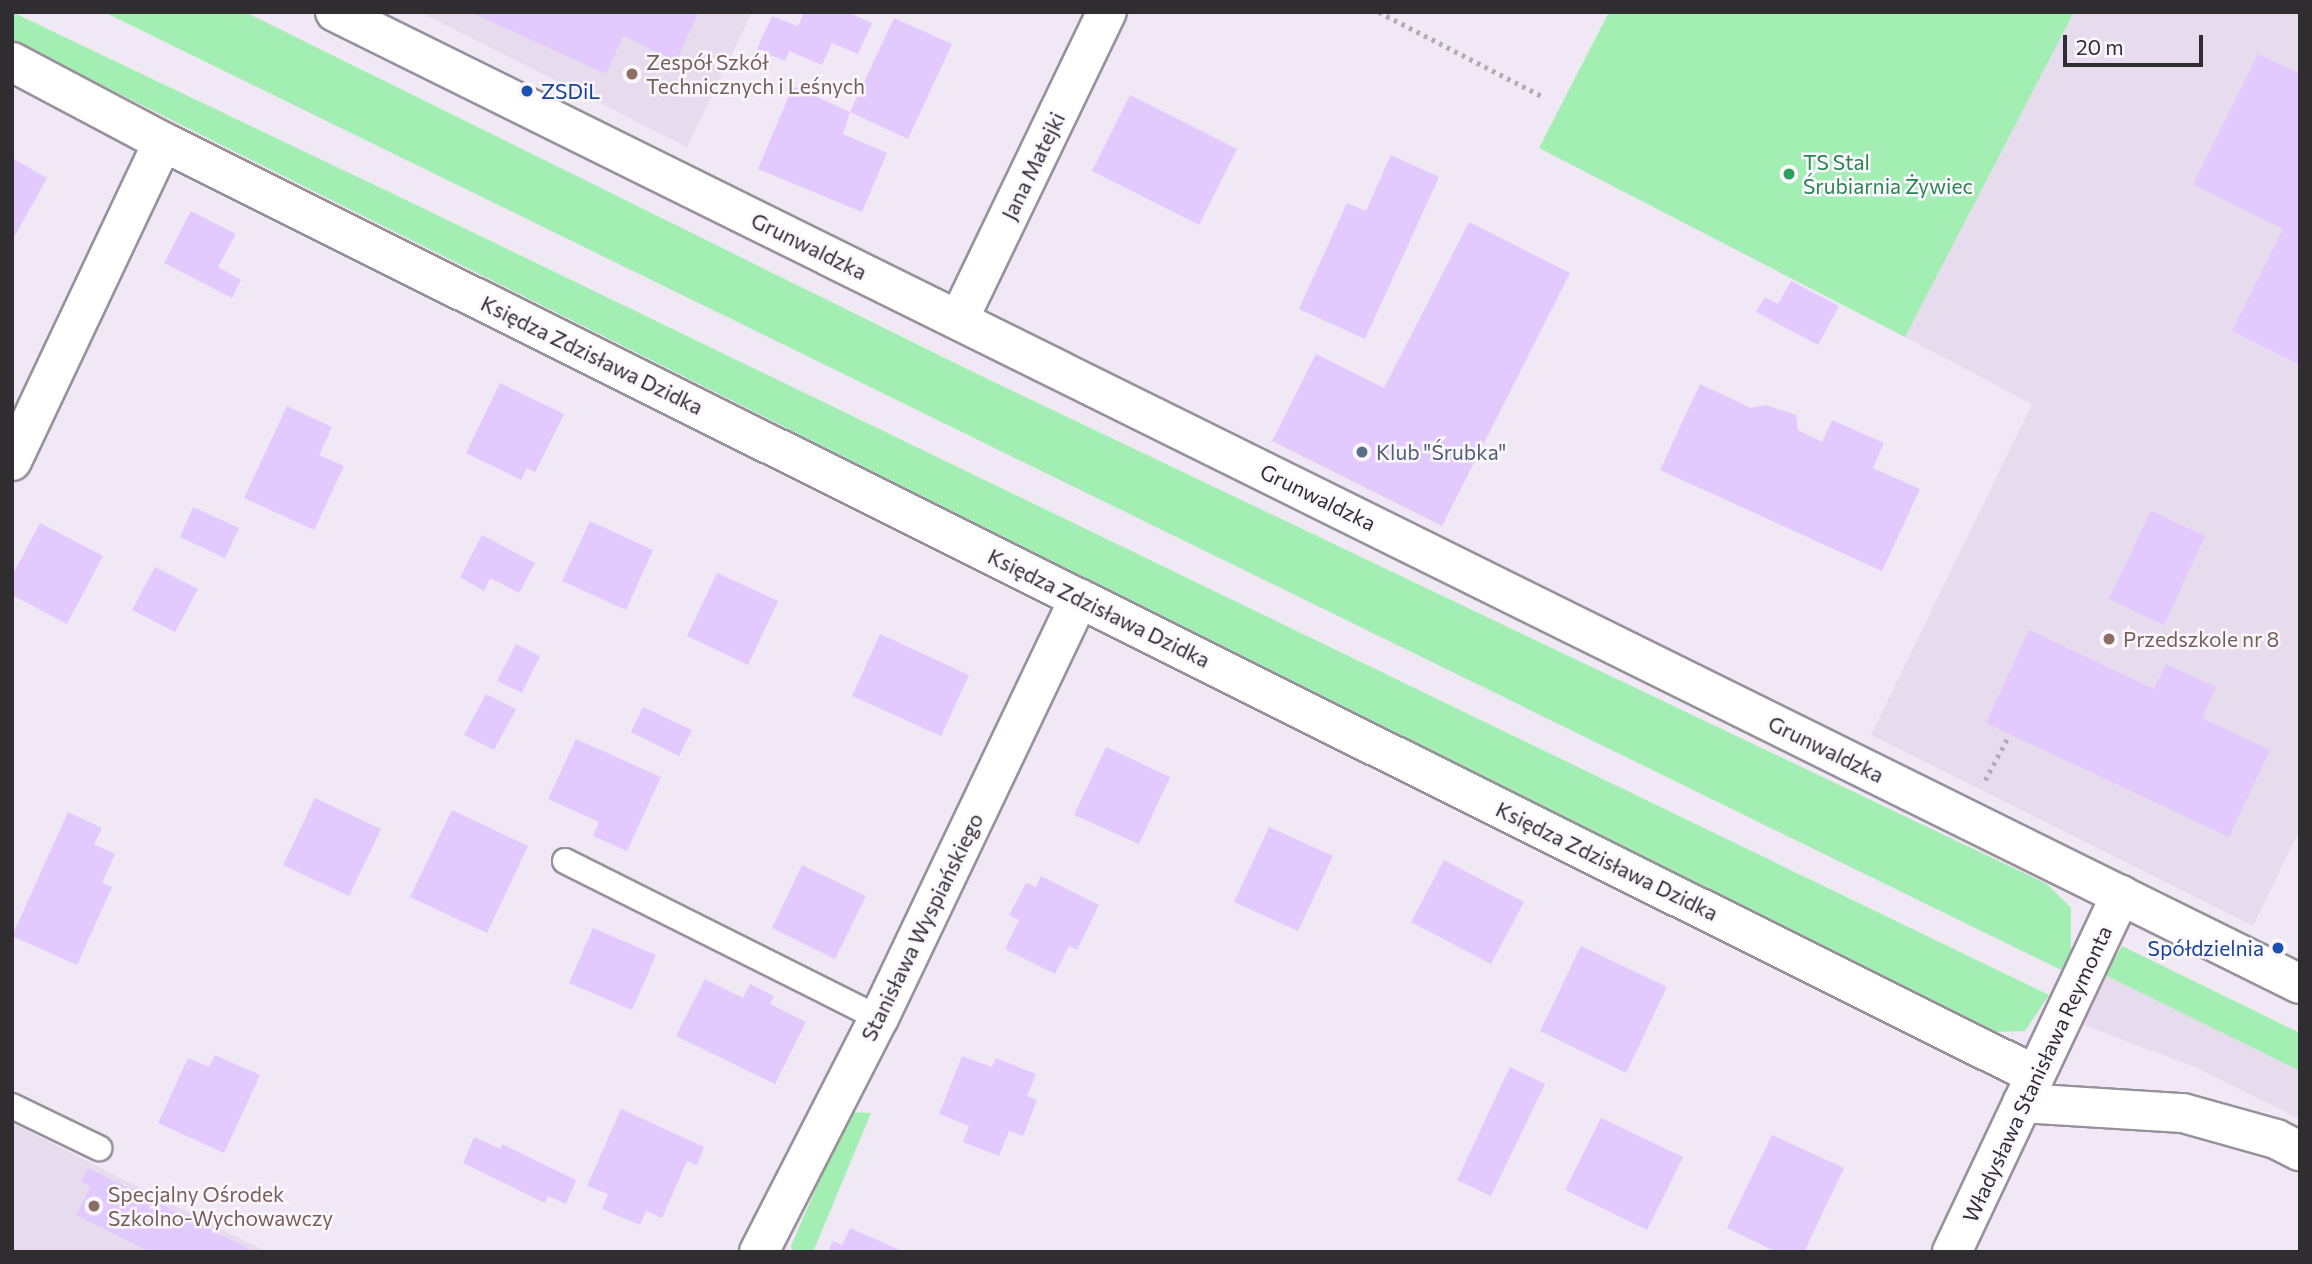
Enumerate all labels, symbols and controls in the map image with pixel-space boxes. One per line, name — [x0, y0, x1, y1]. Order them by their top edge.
scale bar — [2067, 21, 2207, 65]
text: 20 m — [2076, 34, 2124, 59]
place label: Zespół Szkół Technicznych i Leśnych — [646, 49, 865, 99]
marker: Zespół Szkół Technicznych i Leśnych — [624, 66, 640, 82]
place label: ZSDiL — [541, 78, 600, 104]
marker: ZSDiL — [519, 83, 535, 99]
street label: Jana Matejki — [996, 108, 1070, 224]
place label: TS Stal Śrubiarnia Żywiec — [1803, 149, 1973, 199]
marker: TS Stal Śrubiarnia Żywiec — [1781, 166, 1797, 182]
street label: Grunwaldzka — [747, 207, 871, 285]
street label: Księdza Zdzisława Dzidka — [477, 290, 707, 420]
place label: Klub "Śrubka" — [1376, 439, 1506, 465]
marker: Klub "Śrubka" — [1354, 444, 1370, 460]
street label: Grunwaldzka — [1256, 458, 1380, 536]
street label: Księdza Zdzisława Dzidka — [984, 543, 1214, 673]
place label: Przedszkole nr 8 — [2123, 626, 2279, 652]
marker: Przedszkole nr 8 — [2101, 631, 2117, 647]
street label: Grunwaldzka — [1764, 710, 1888, 788]
street label: Księdza Zdzisława Dzidka — [1492, 796, 1722, 926]
street label: Stanisława Wyspiańskiego — [856, 809, 988, 1045]
street label: Władysława Stanisława Reymonta — [1957, 922, 2117, 1226]
place label: Spółdzielnia — [2148, 935, 2264, 961]
marker: Spółdzielnia — [2270, 940, 2286, 956]
place label: Specjalny Ośrodek Szkolno-Wychowawczy — [108, 1181, 333, 1231]
marker: Specjalny Ośrodek Szkolno-Wychowawczy — [86, 1198, 102, 1214]

